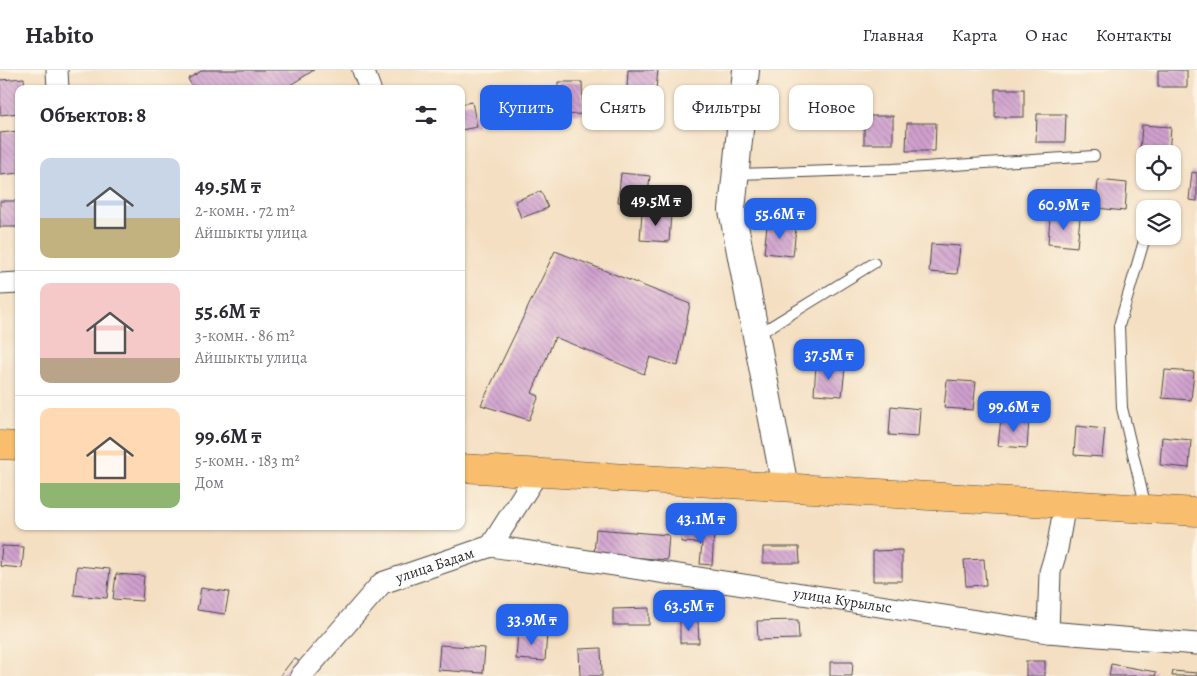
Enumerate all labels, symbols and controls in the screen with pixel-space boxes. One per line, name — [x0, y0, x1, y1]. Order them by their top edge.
text: Habito — [25, 19, 94, 51]
text: Главная — [863, 23, 924, 47]
text: Карта — [952, 23, 997, 47]
text: О нас — [1025, 23, 1068, 47]
text: Контакты — [1096, 23, 1172, 47]
chip: Купить — [480, 85, 572, 130]
chip: Снять — [582, 85, 664, 130]
chip: Фильтры — [674, 85, 779, 130]
chip: Новое — [789, 85, 873, 130]
text: Объектов: 8 — [40, 101, 146, 129]
icon: filters — [412, 101, 440, 129]
map controls — [1136, 145, 1181, 245]
button: locate — [1136, 145, 1181, 190]
text: 49.5M ₸ — [195, 172, 261, 200]
icon: home — [80, 178, 140, 238]
pin: 49.5M ₸ — [610, 184, 702, 227]
pin: 60.9M ₸ — [1018, 189, 1110, 231]
text: 49.5M ₸ — [631, 190, 681, 212]
text: 60.9M ₸ — [1038, 194, 1090, 216]
pin: 55.6M ₸ — [734, 198, 826, 240]
text: 2-комн. · 72 m² — [195, 200, 295, 222]
button: layers — [1136, 200, 1181, 245]
text: 55.6M ₸ — [755, 203, 805, 225]
text: Айшыкты улица — [195, 222, 307, 244]
text: 55.6M ₸ — [195, 297, 260, 325]
icon: home — [80, 303, 140, 363]
text: 3-комн. · 86 m² — [195, 325, 295, 347]
pin: 37.5M ₸ — [783, 338, 875, 381]
text: 37.5M ₸ — [804, 344, 854, 366]
text: Айшыкты улица — [195, 347, 307, 369]
pin: 99.6M ₸ — [968, 390, 1060, 433]
text: 99.6M ₸ — [989, 396, 1039, 418]
text: 99.6M ₸ — [195, 422, 262, 450]
icon: home — [80, 428, 140, 488]
text: 5-комн. · 183 m² — [195, 450, 300, 472]
text: Дом — [195, 472, 224, 494]
pin: 43.1M ₸ — [655, 502, 747, 545]
text: 43.1M ₸ — [677, 508, 725, 530]
street label: улица Бадам — [392, 543, 477, 588]
street label: улица Курылыс — [791, 583, 893, 618]
pin: 63.5M ₸ — [643, 590, 735, 632]
text: 63.5M ₸ — [664, 595, 714, 617]
pin: 33.9M ₸ — [486, 604, 578, 646]
text: 33.9M ₸ — [507, 609, 557, 631]

